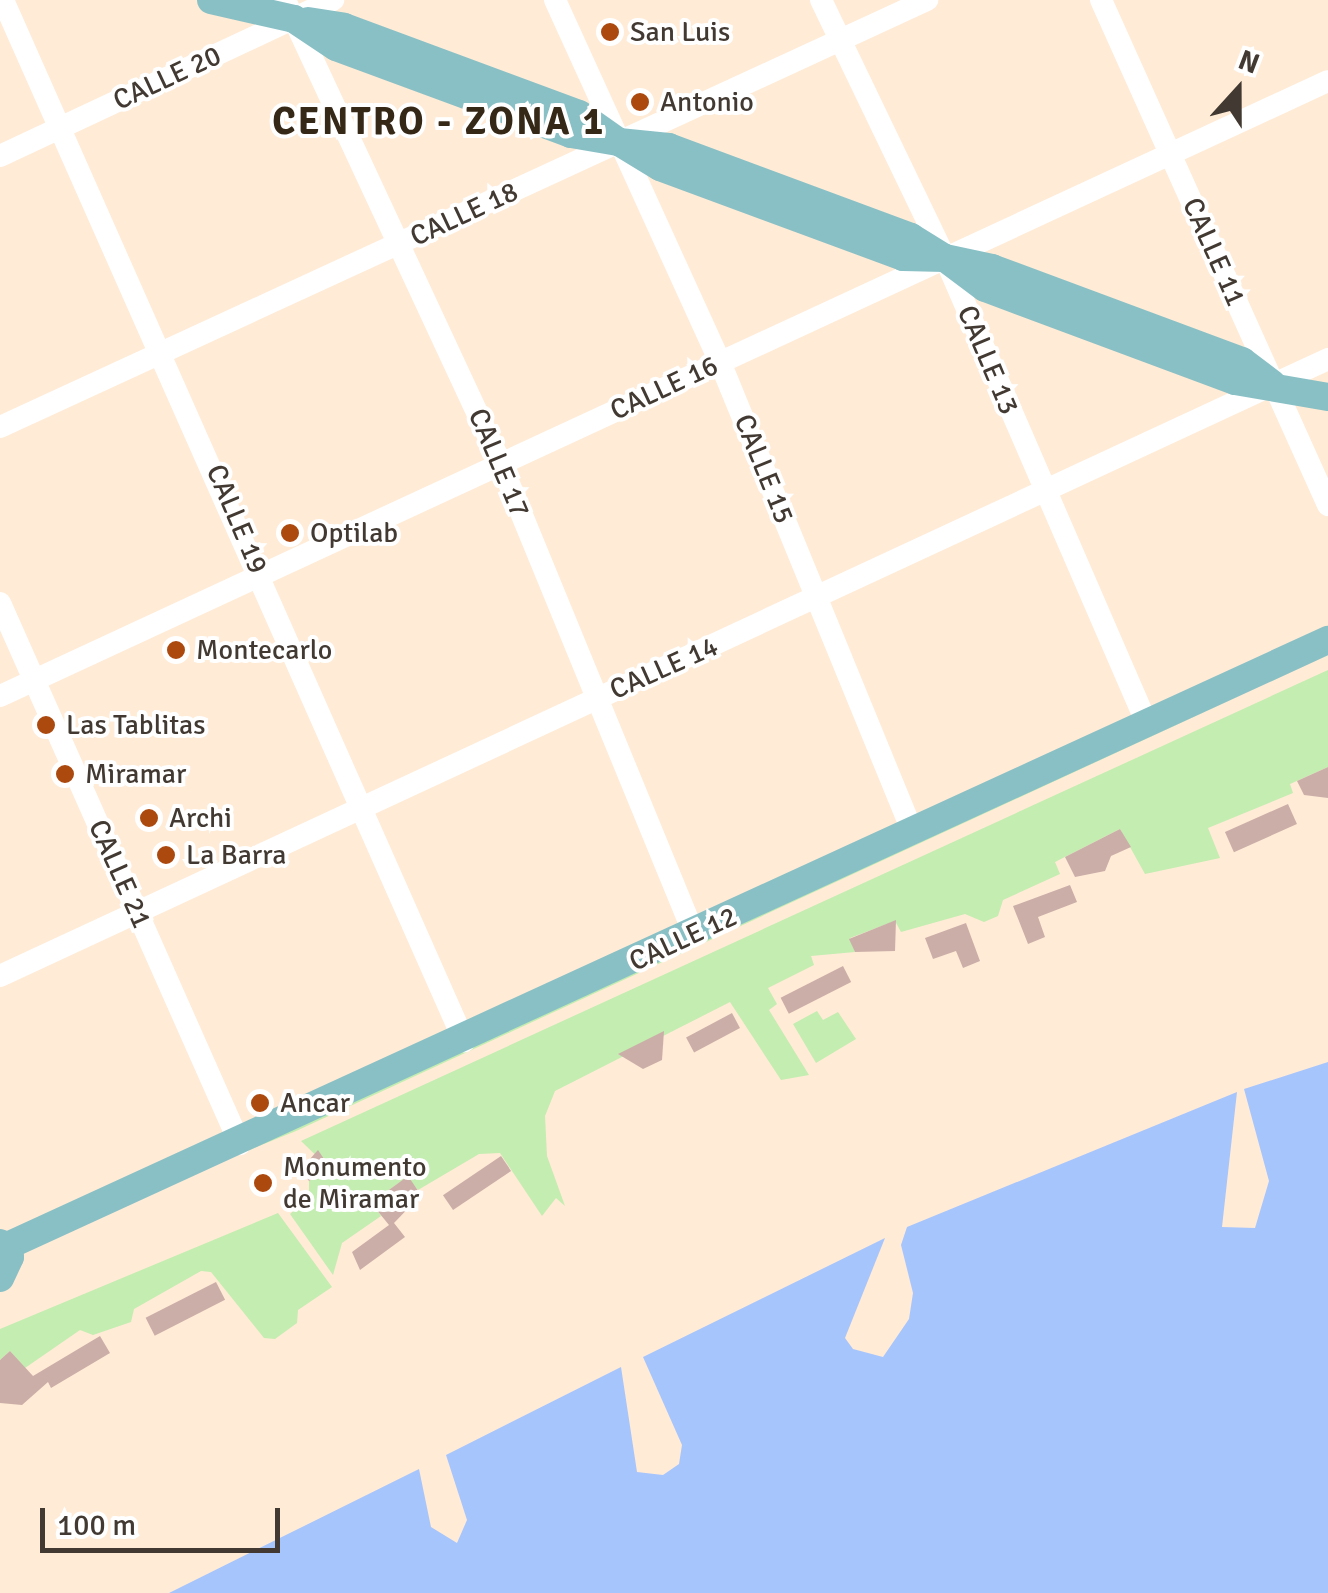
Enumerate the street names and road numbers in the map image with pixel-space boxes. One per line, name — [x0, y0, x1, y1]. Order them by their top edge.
street label: CALLE 20 — [108, 38, 226, 118]
street label: CALLE 18 — [405, 174, 523, 254]
street label: CALLE 11 — [1175, 193, 1253, 311]
street label: CALLE 13 — [950, 301, 1026, 419]
street label: CALLE 16 — [605, 348, 723, 428]
street label: CALLE 17 — [461, 404, 537, 522]
street label: CALLE 15 — [727, 409, 801, 529]
street label: CALLE 19 — [199, 460, 275, 578]
street label: CALLE 14 — [605, 629, 723, 707]
street label: CALLE 21 — [81, 815, 159, 933]
street label: CALLE 12 — [624, 899, 742, 979]

